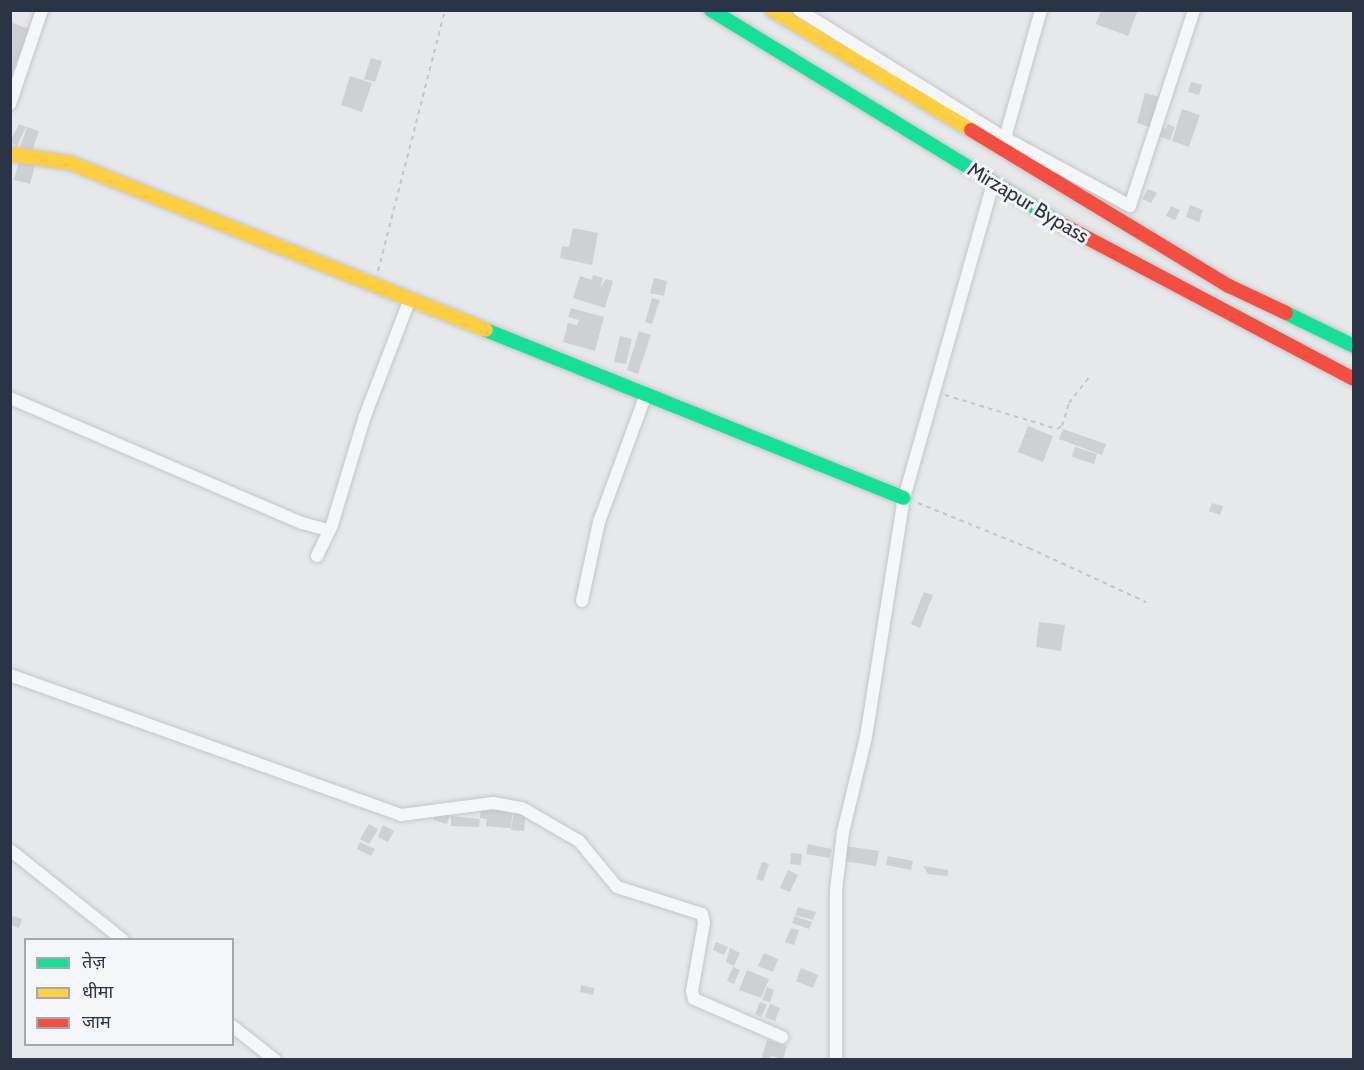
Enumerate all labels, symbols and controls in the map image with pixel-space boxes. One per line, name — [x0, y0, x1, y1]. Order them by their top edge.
street label: Mirzapur Bypass — [963, 157, 1093, 249]
legend — [24, 938, 234, 1046]
text: तेज़ — [82, 951, 106, 973]
text: धीमा — [82, 981, 113, 1003]
text: जाम — [82, 1011, 111, 1033]

